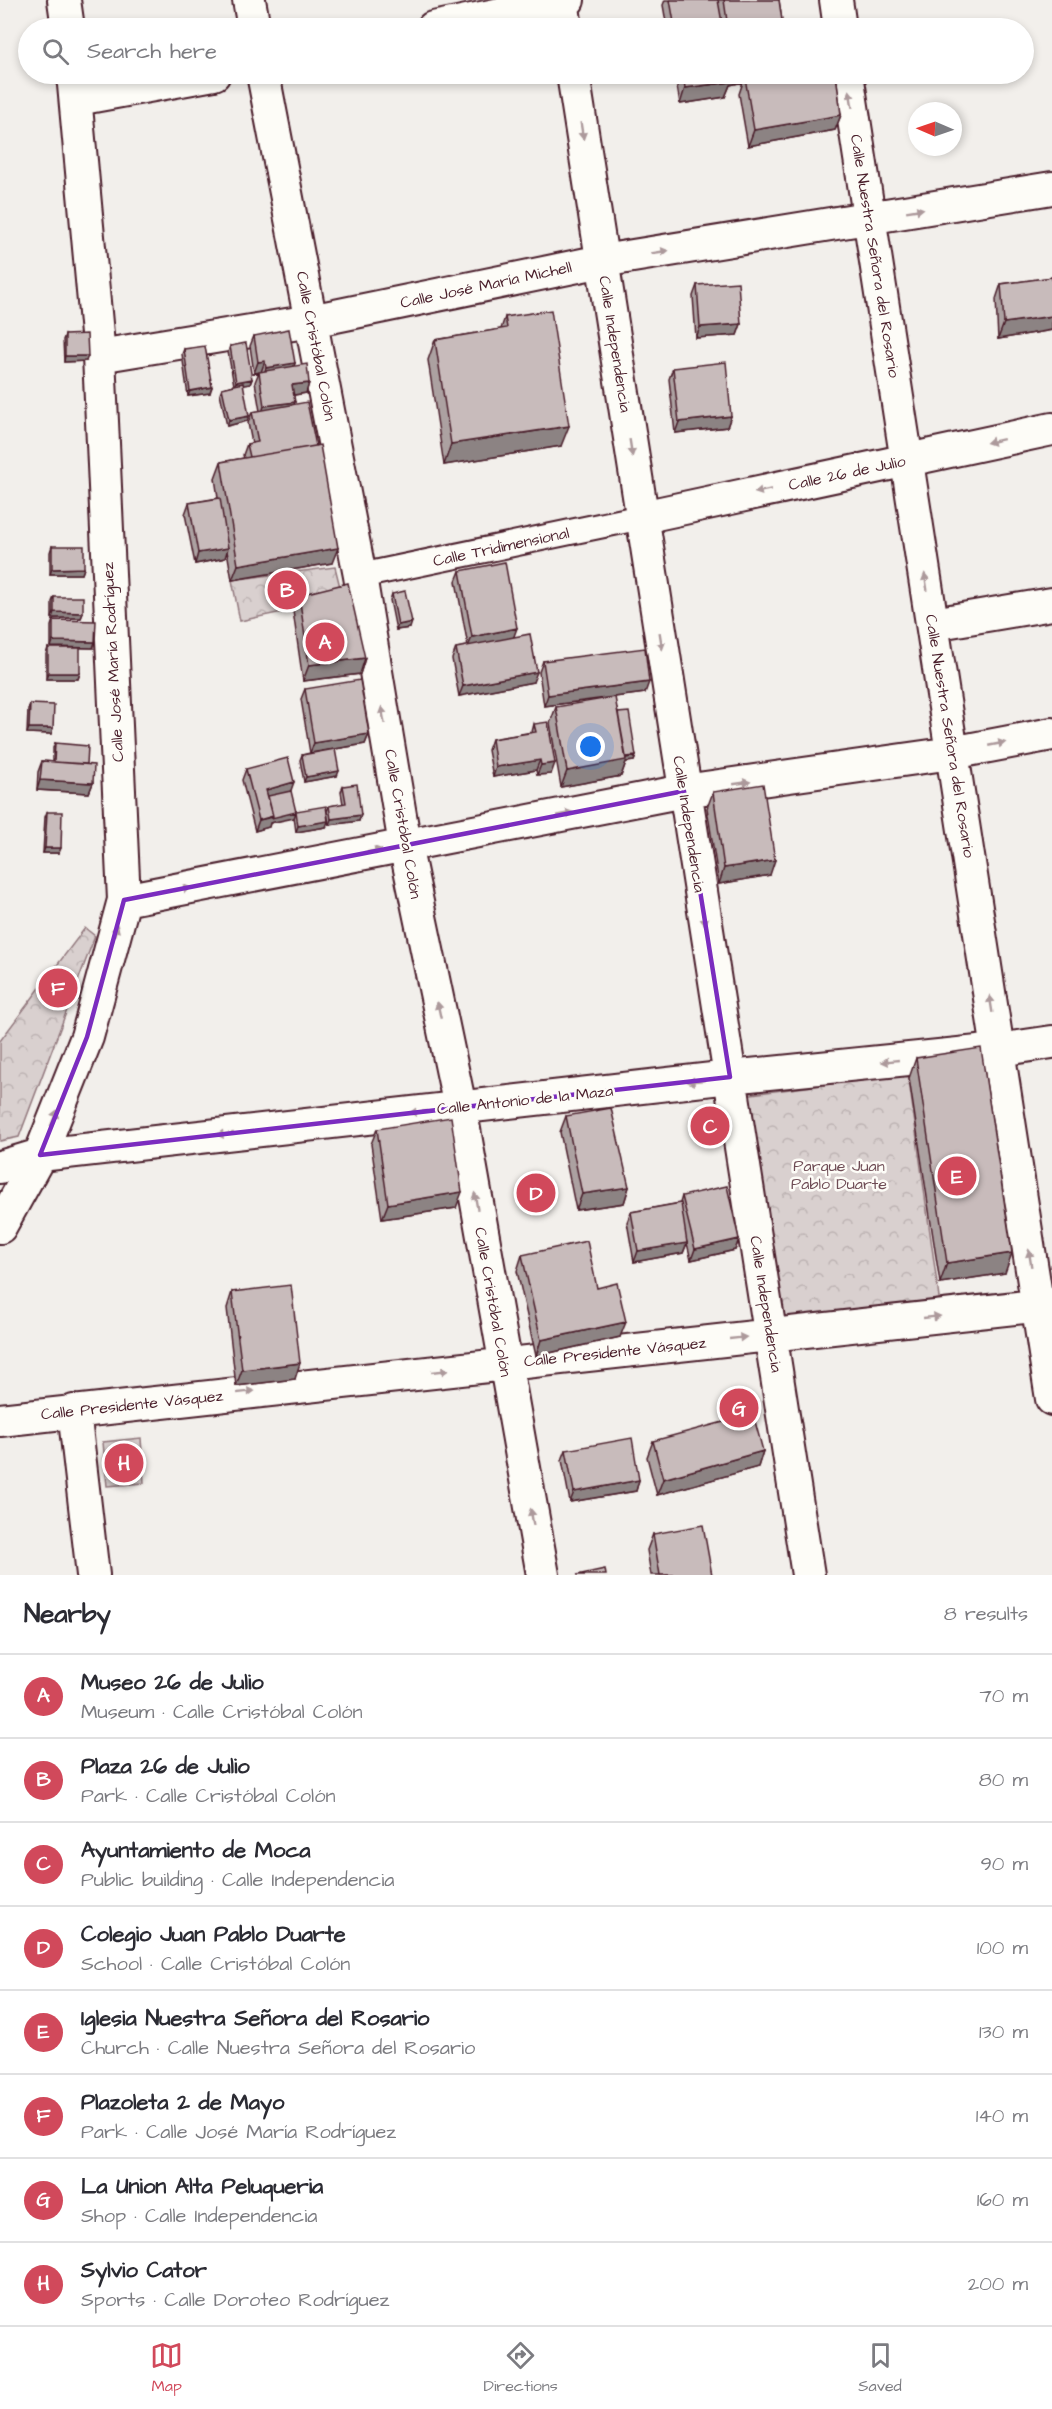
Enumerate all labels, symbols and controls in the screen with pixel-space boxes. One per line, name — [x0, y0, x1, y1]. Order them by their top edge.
search box — [18, 18, 1034, 84]
icon: search — [39, 35, 72, 68]
text: Search here — [87, 36, 217, 67]
one-way arrow — [847, 90, 856, 109]
north arrow — [908, 102, 962, 156]
one-way arrow — [578, 122, 587, 141]
street label: Calle Nuestra Señora del Rosario — [845, 133, 905, 379]
one-way arrow — [905, 206, 924, 215]
one-way arrow — [651, 247, 670, 256]
street label: Calle José María Michell — [398, 256, 574, 314]
street label: Calle Cristóbal Colón — [291, 270, 341, 422]
street label: Calle Independencia — [593, 274, 637, 414]
one-way arrow — [985, 437, 1004, 446]
one-way arrow — [627, 439, 636, 458]
street label: Calle 26 de Julio — [787, 450, 907, 496]
one-way arrow — [753, 487, 772, 496]
street label: Calle Tridimensional — [431, 522, 571, 572]
street label: Calle José María Rodríguez — [97, 561, 130, 762]
pin: B — [268, 568, 306, 612]
one-way arrow — [921, 573, 930, 592]
street label: Calle Nuestra Señora del Rosario — [920, 613, 980, 859]
pin: A — [306, 620, 344, 664]
one-way arrow — [657, 632, 666, 651]
one-way arrow — [379, 706, 388, 725]
your location — [576, 732, 605, 761]
one-way arrow — [988, 739, 1007, 748]
street label: Calle Cristóbal Colón — [379, 747, 427, 901]
street label: Calle Independencia — [667, 754, 711, 894]
one-way arrow — [732, 779, 751, 788]
one-way arrow — [555, 809, 574, 818]
one-way arrow — [364, 846, 383, 855]
one-way arrow — [172, 884, 191, 893]
one-way arrow — [700, 908, 709, 927]
one-way arrow — [111, 924, 121, 943]
pin: F — [38, 966, 78, 1010]
one-way arrow — [986, 994, 995, 1013]
one-way arrow — [434, 1001, 444, 1019]
one-way arrow — [880, 1056, 899, 1066]
one-way arrow — [686, 1076, 705, 1086]
street label: Calle Antonio de la Maza — [436, 1080, 614, 1120]
pin: C — [690, 1104, 730, 1148]
one-way arrow — [409, 1107, 428, 1117]
one-way arrow — [50, 1109, 60, 1127]
one-way arrow — [215, 1129, 234, 1139]
pin: E — [938, 1154, 976, 1198]
park label: Parque Juan Pablo Duarte — [791, 1155, 887, 1195]
pin: D — [516, 1170, 556, 1216]
one-way arrow — [471, 1192, 480, 1211]
street label: Calle Cristóbal Colón — [469, 1225, 517, 1379]
street label: Calle Independencia — [744, 1234, 788, 1374]
one-way arrow — [1026, 1249, 1035, 1268]
one-way arrow — [922, 1312, 941, 1322]
street label: Calle Presidente Vásquez — [523, 1331, 707, 1373]
one-way arrow — [729, 1333, 748, 1343]
one-way arrow — [430, 1366, 449, 1376]
street label: Calle Presidente Vásquez — [40, 1384, 224, 1426]
pin: G — [720, 1386, 758, 1430]
one-way arrow — [237, 1388, 256, 1397]
pin: H — [104, 1440, 144, 1486]
one-way arrow — [528, 1508, 537, 1527]
text: Nearby — [24, 1596, 111, 1632]
text: 8 results — [944, 1600, 1028, 1628]
text: Museo 26 de Julio — [81, 1667, 264, 1698]
text: A — [37, 1682, 50, 1710]
text: 70 m — [980, 1682, 1028, 1710]
text: Museum · Calle Cristóbal Colón — [81, 1698, 363, 1726]
text: Plaza 26 de Julio — [81, 1751, 250, 1782]
text: B — [36, 1766, 51, 1794]
text: 80 m — [979, 1766, 1028, 1794]
text: Park · Calle Cristóbal Colón — [81, 1782, 336, 1810]
text: Ayuntamiento de Moca — [81, 1835, 311, 1866]
text: C — [36, 1850, 51, 1878]
text: 90 m — [980, 1850, 1028, 1878]
text: Public building · Calle Independencia — [81, 1866, 394, 1894]
text: Colegio Juan Pablo Duarte — [81, 1919, 346, 1950]
text: D — [37, 1934, 50, 1962]
text: 100 m — [977, 1934, 1028, 1962]
text: School · Calle Cristóbal Colón — [81, 1950, 350, 1978]
text: Iglesia Nuestra Señora del Rosario — [81, 2003, 430, 2034]
text: E — [38, 2018, 49, 2046]
text: 130 m — [979, 2018, 1028, 2046]
text: Church · Calle Nuestra Señora del Rosario — [81, 2034, 475, 2062]
text: Plazoleta 2 de Mayo — [81, 2087, 284, 2118]
text: F — [37, 2102, 50, 2130]
text: 140 m — [976, 2102, 1028, 2130]
text: Park · Calle José María Rodríguez — [81, 2118, 396, 2146]
text: La Union Alta Peluqueria — [81, 2171, 323, 2202]
text: G — [37, 2186, 50, 2214]
text: 160 m — [977, 2186, 1028, 2214]
text: Shop · Calle Independencia — [81, 2202, 317, 2230]
text: Sylvio Cator — [81, 2255, 207, 2286]
text: H — [37, 2270, 50, 2298]
text: 200 m — [968, 2270, 1028, 2298]
text: Sports · Calle Doroteo Rodríguez — [81, 2286, 389, 2314]
tab: Map — [150, 2339, 183, 2397]
tab: Directions — [484, 2339, 558, 2397]
tab: Saved — [858, 2339, 902, 2397]

